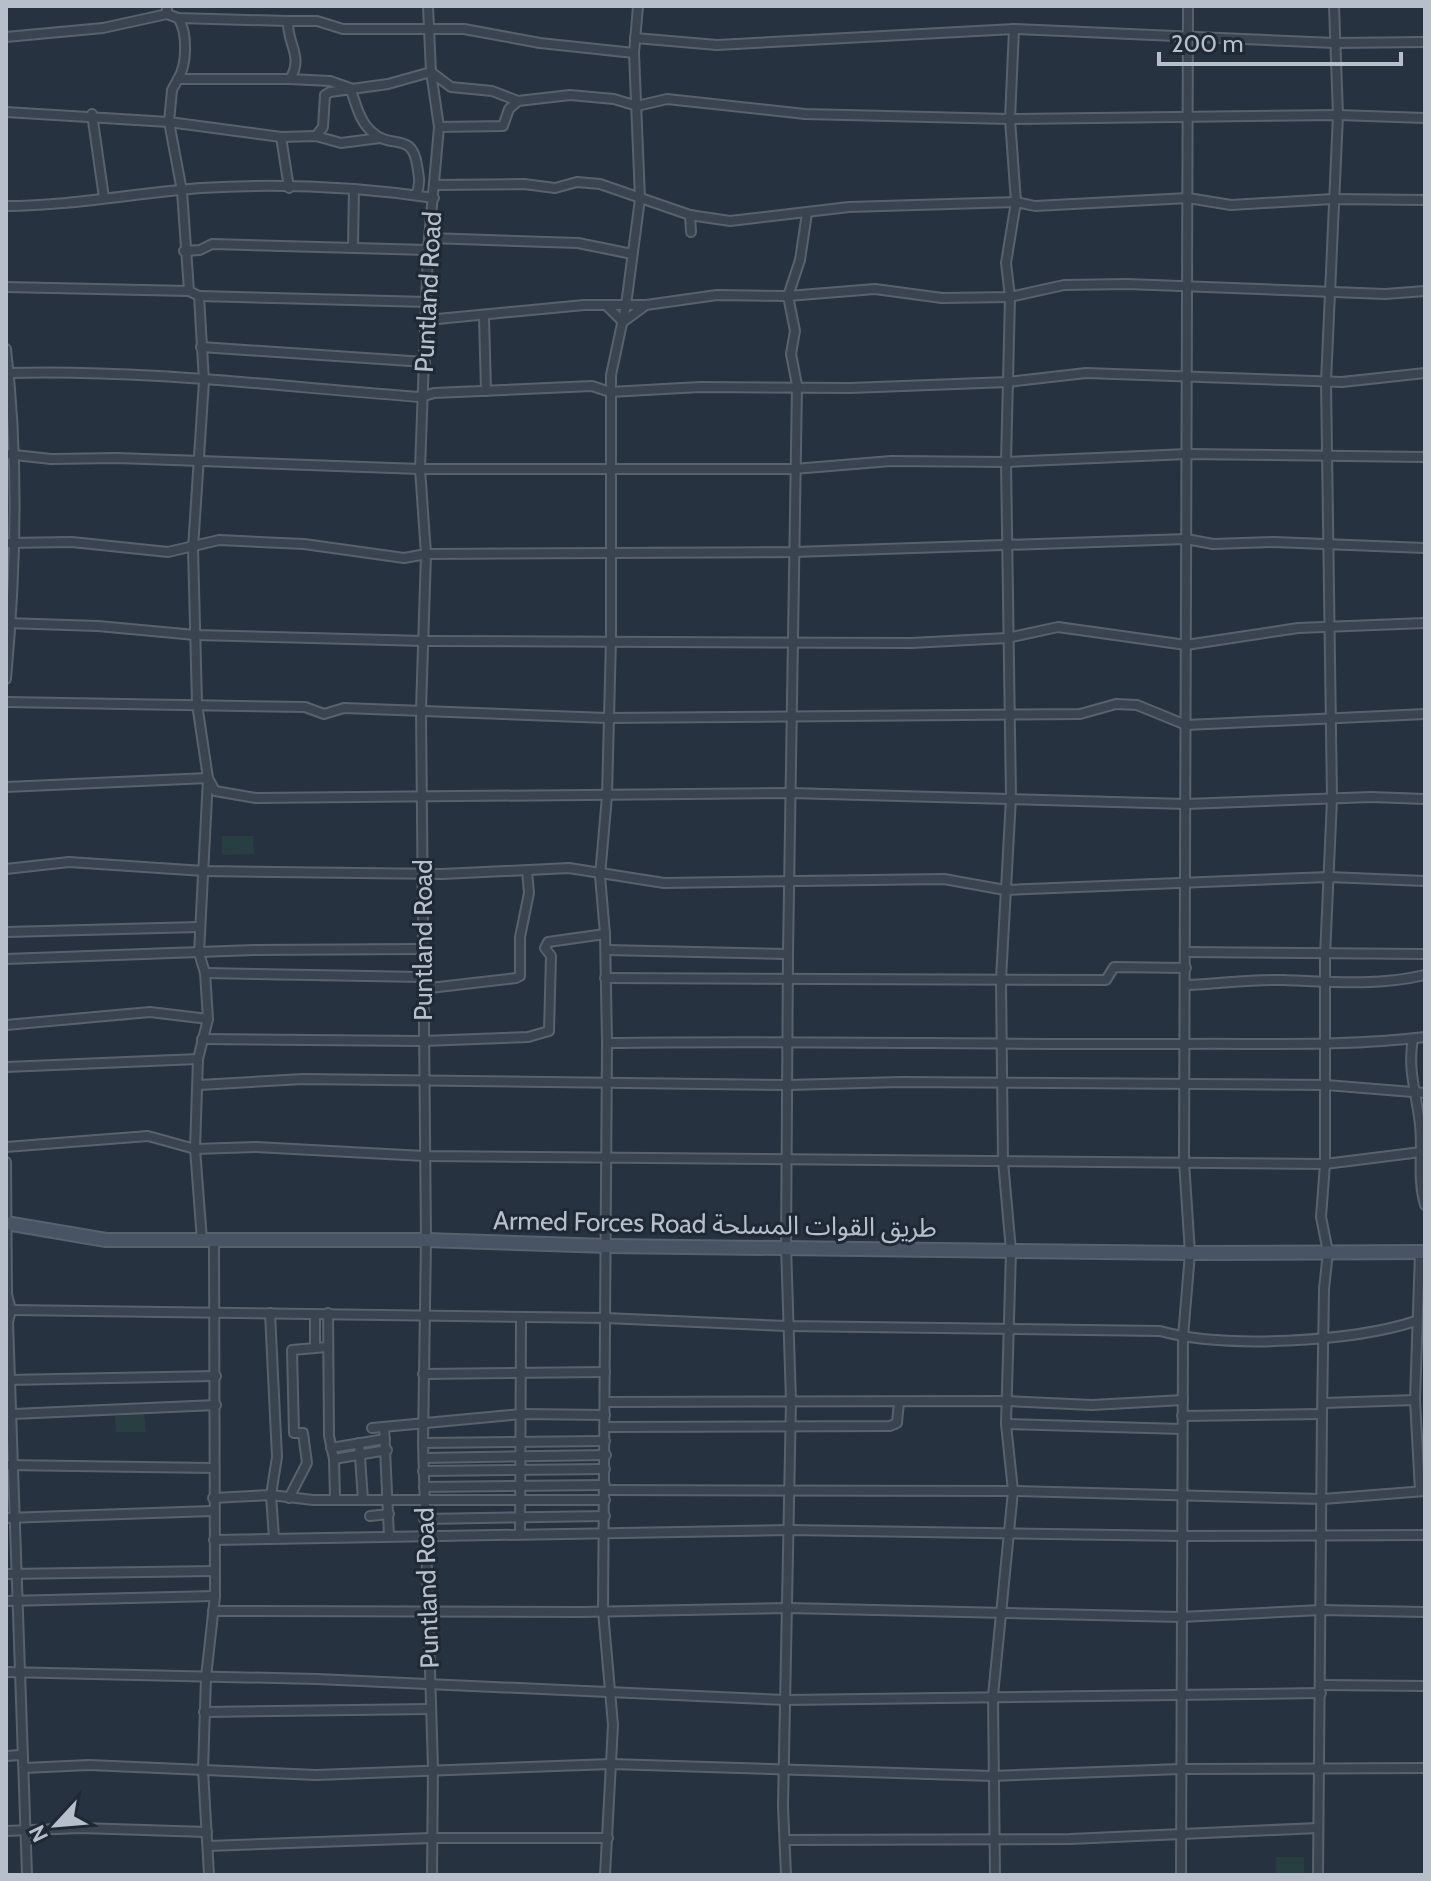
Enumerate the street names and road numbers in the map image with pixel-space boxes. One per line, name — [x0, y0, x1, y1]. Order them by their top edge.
street label: Puntland Road — [408, 211, 448, 373]
street label: Puntland Road — [407, 859, 439, 1021]
street label: Armed Forces Road طريق القوات المسلحة — [493, 1204, 937, 1244]
street label: Puntland Road — [408, 1507, 446, 1669]

